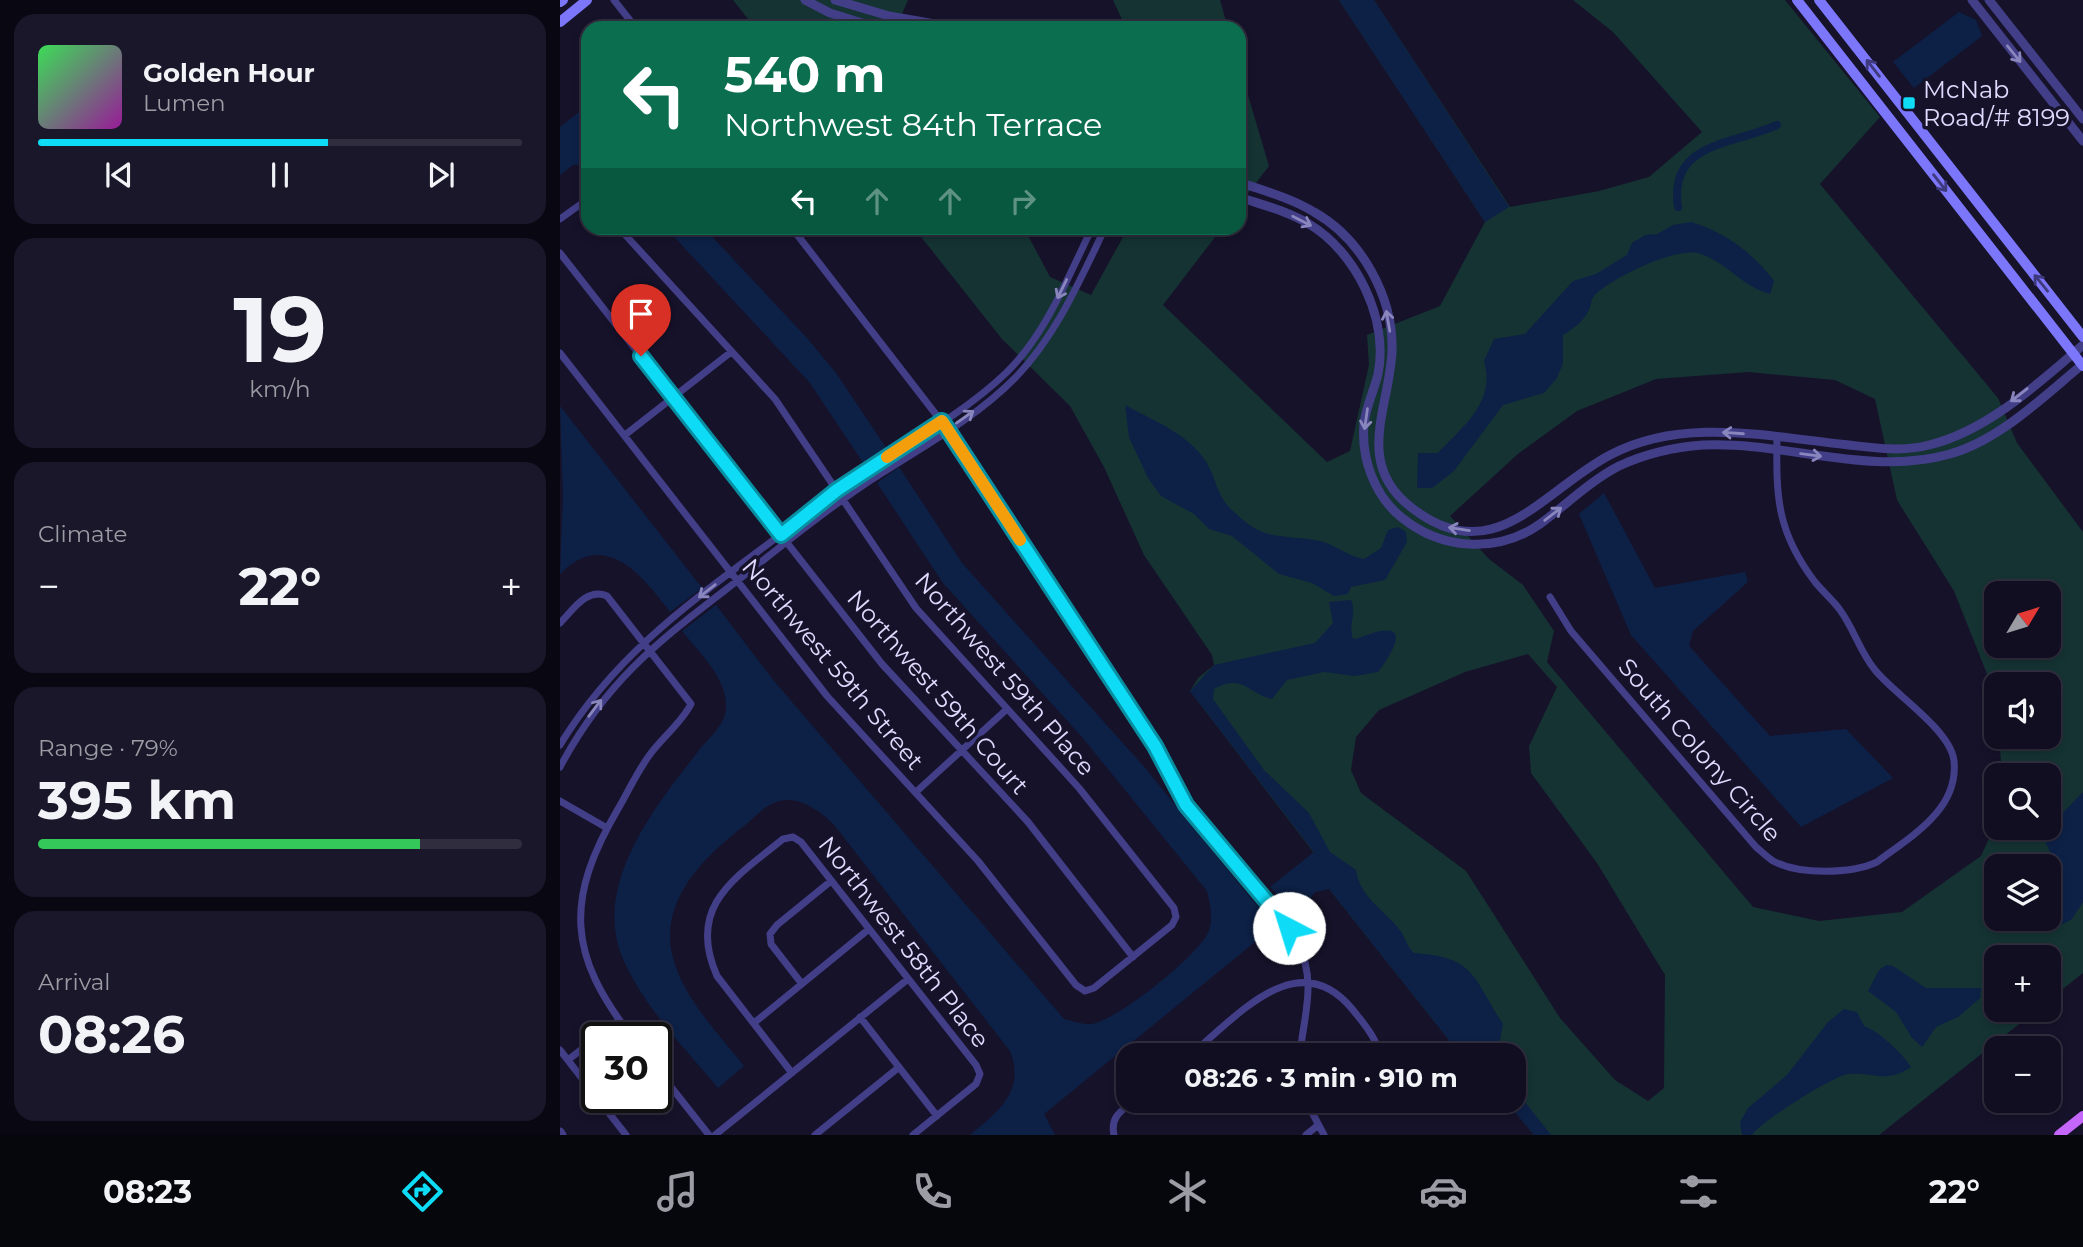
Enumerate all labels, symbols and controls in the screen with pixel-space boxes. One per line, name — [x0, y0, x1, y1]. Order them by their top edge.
one-way arrow — [2007, 44, 2022, 62]
text: 540 m — [724, 45, 885, 104]
icon: left — [609, 49, 700, 140]
text: Golden Hour — [143, 57, 315, 89]
one-way arrow — [1865, 60, 1880, 78]
place label: McNab Road/# 8199 — [1923, 75, 2070, 132]
text: Lumen — [143, 89, 226, 117]
marker: McNab Road/# 8199 — [1901, 95, 1917, 111]
text: Northwest 84th Terrace — [724, 105, 1102, 144]
icon: previous — [100, 156, 138, 194]
icon: pause — [261, 156, 299, 194]
icon: next — [422, 156, 460, 194]
one-way arrow — [1932, 174, 1947, 192]
icon: left — [785, 182, 823, 220]
icon: ahead — [858, 182, 896, 220]
icon: ahead — [931, 182, 969, 220]
icon: right — [1004, 182, 1042, 220]
one-way arrow — [1292, 215, 1312, 229]
text: 19 — [233, 274, 327, 385]
one-way arrow — [2033, 275, 2048, 293]
one-way arrow — [1055, 278, 1069, 299]
pin — [611, 284, 671, 356]
icon: arrive — [622, 295, 660, 333]
one-way arrow — [1381, 310, 1395, 333]
text: km/h — [249, 375, 311, 403]
one-way arrow — [2011, 388, 2029, 403]
one-way arrow — [1359, 407, 1372, 430]
one-way arrow — [955, 410, 975, 424]
one-way arrow — [1722, 426, 1745, 439]
one-way arrow — [1799, 448, 1821, 461]
one-way arrow — [1543, 506, 1562, 521]
text: Climate — [38, 520, 127, 548]
one-way arrow — [1448, 522, 1471, 535]
street label: Northwest 59th Street — [736, 553, 930, 776]
text: 22° — [238, 555, 322, 618]
text: − — [38, 563, 60, 610]
text: + — [500, 563, 522, 610]
street label: Northwest 59th Place — [909, 567, 1101, 781]
north arrow — [1984, 581, 2062, 658]
map controls — [1984, 581, 2061, 1113]
one-way arrow — [698, 584, 716, 599]
street label: Northwest 59th Court — [841, 584, 1035, 800]
street label: South Colony Circle — [1613, 652, 1787, 848]
button: sound — [1984, 672, 2061, 749]
one-way arrow — [588, 700, 603, 718]
text: Range · 79% — [38, 734, 178, 762]
button: search — [1984, 763, 2061, 840]
text: 395 km — [38, 769, 236, 832]
street label: Northwest 58th Place — [813, 831, 995, 1053]
button: layers — [1984, 854, 2061, 931]
position arrow — [1252, 891, 1326, 965]
button: + — [1984, 945, 2061, 1022]
text: Arrival — [38, 968, 111, 996]
text: 08:26 — [38, 1003, 185, 1066]
speed limit sign: 30 — [581, 1022, 672, 1113]
button: − — [1984, 1036, 2061, 1113]
text: 08:26 · 3 min · 910 m — [1184, 1062, 1458, 1094]
icon: directions — [398, 1167, 447, 1216]
icon: music — [653, 1167, 702, 1216]
icon: phone — [908, 1167, 957, 1216]
icon: climate — [1163, 1167, 1212, 1216]
icon: car — [1419, 1167, 1468, 1216]
icon: filters — [1674, 1167, 1723, 1216]
text: 08:23 — [103, 1172, 192, 1211]
text: 22° — [1929, 1172, 1980, 1211]

